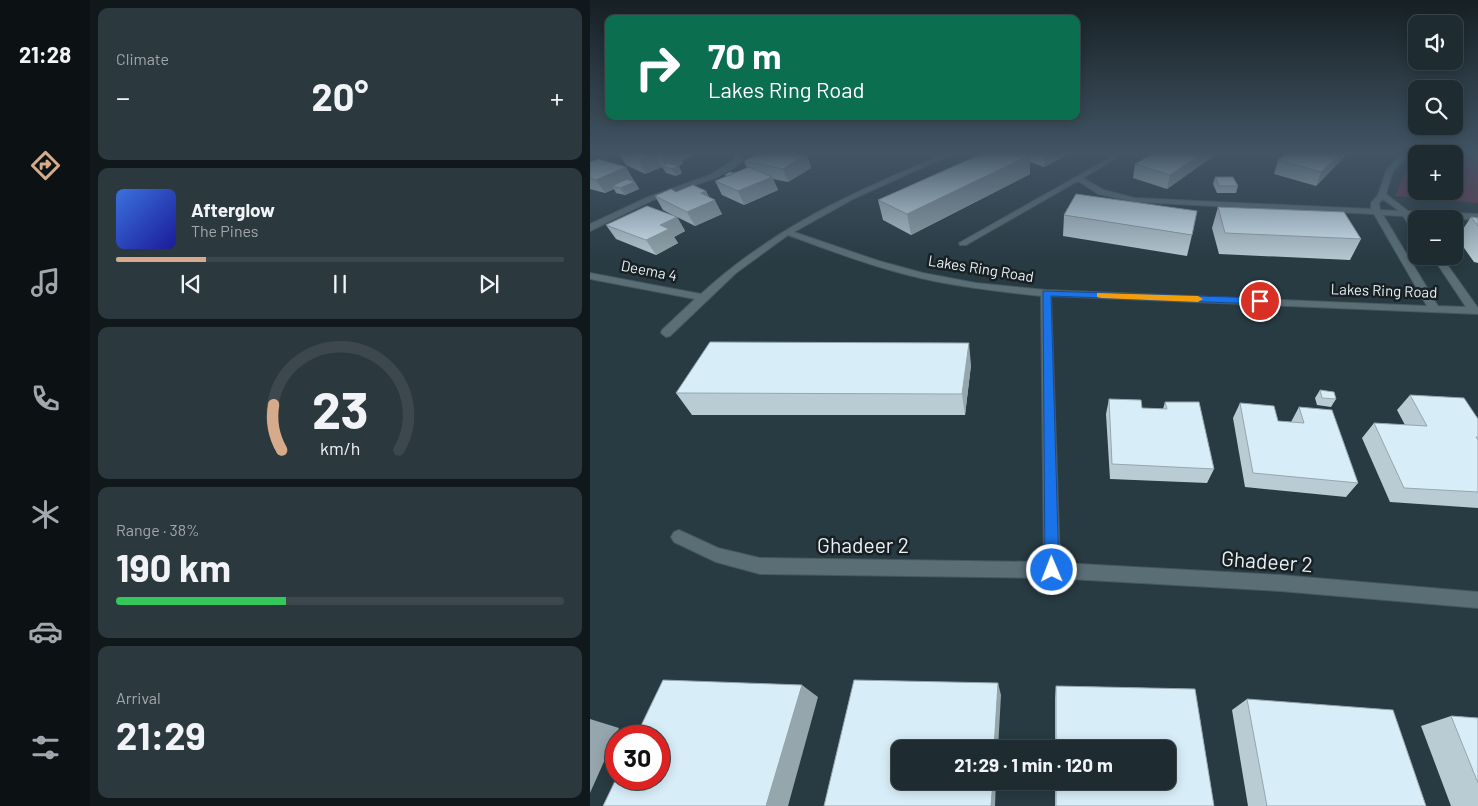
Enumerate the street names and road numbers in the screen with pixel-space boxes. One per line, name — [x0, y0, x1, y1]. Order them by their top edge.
street label: Lakes Ring Road — [927, 251, 1035, 285]
street label: Deema 4 — [620, 256, 679, 284]
street label: Lakes Ring Road — [1330, 279, 1438, 301]
street label: Ghadeer 2 — [817, 532, 909, 557]
street label: Ghadeer 2 — [1220, 545, 1314, 576]

